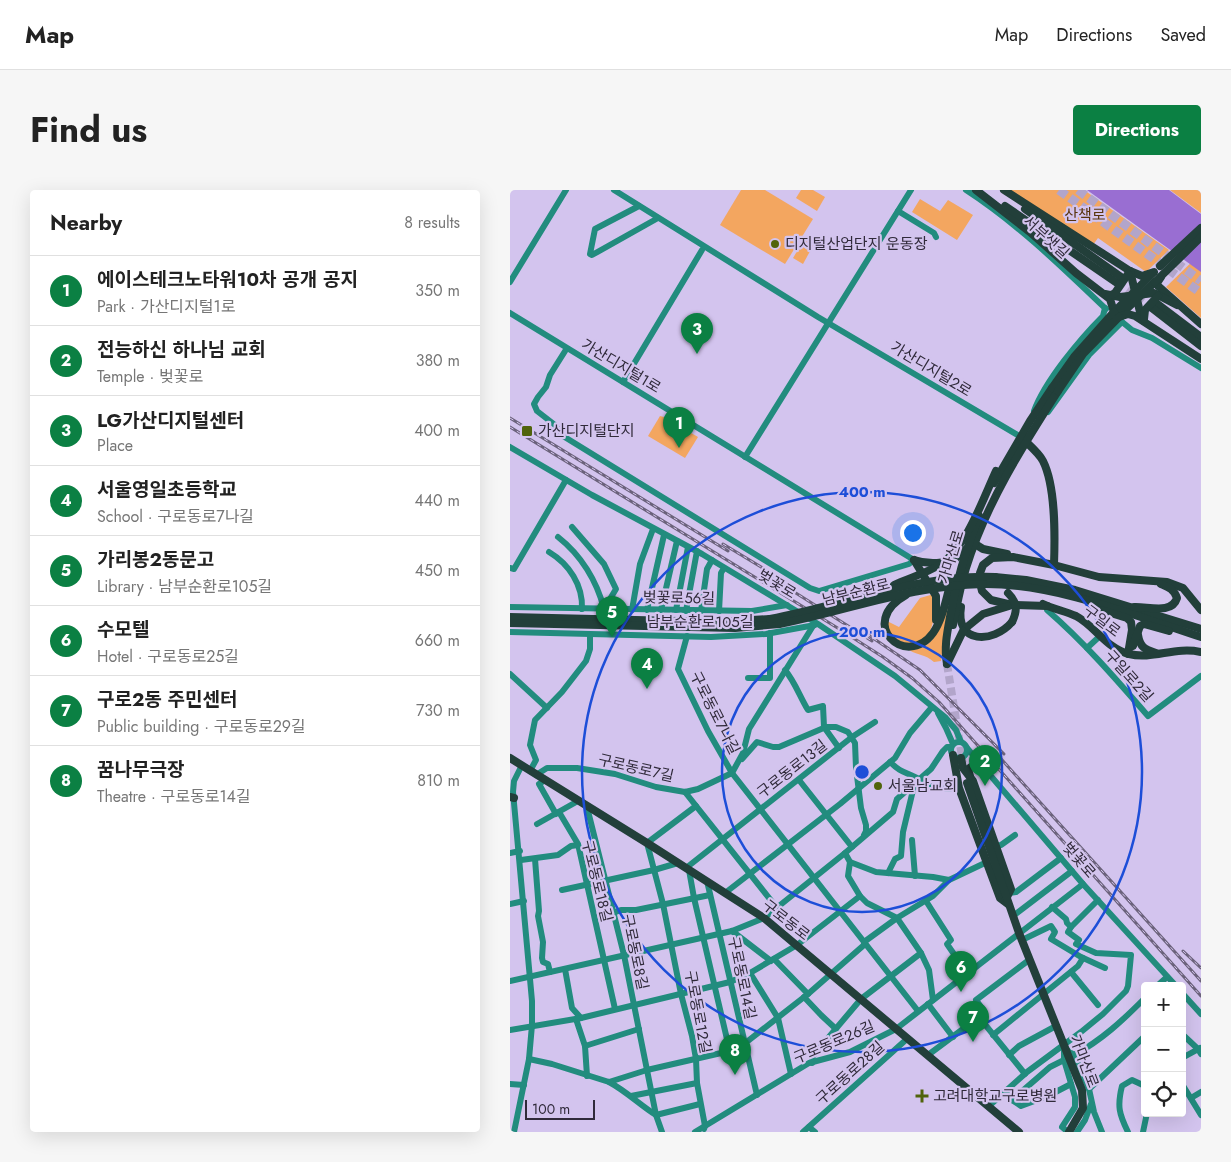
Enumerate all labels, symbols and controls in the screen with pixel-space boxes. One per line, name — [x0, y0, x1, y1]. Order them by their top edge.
text: Map — [25, 17, 74, 52]
text: Map — [995, 22, 1028, 48]
text: Directions — [1056, 22, 1132, 48]
text: Saved — [1160, 22, 1206, 48]
text: Find us — [30, 105, 147, 155]
button: Directions — [1073, 105, 1201, 155]
park label: 산책로 — [1064, 204, 1106, 226]
text: Nearby — [50, 208, 122, 238]
street label: 서부샛길 — [1018, 210, 1074, 264]
text: 8 results — [404, 211, 460, 234]
place label: 디지털산업단지 운동장 — [785, 233, 928, 255]
marker: 디지털산업단지 운동장 — [769, 238, 781, 250]
text: 에이스테크노타워10차 공개 공지 — [97, 266, 358, 293]
text: 1 — [62, 279, 70, 302]
text: 350 m — [415, 279, 460, 302]
text: Park · 가산디지털1로 — [97, 295, 235, 318]
pin: 3 — [681, 313, 713, 354]
street label: 가산디지털1로 — [577, 334, 665, 398]
text: 전능하신 하나님 교회 — [97, 336, 266, 363]
street label: 가산디지털2로 — [886, 336, 976, 402]
text: 2 — [61, 349, 71, 372]
text: 380 m — [416, 349, 460, 372]
text: Temple · 벚꽃로 — [97, 365, 203, 388]
text: LG가산디지털센터 — [97, 407, 244, 434]
pin: 1 — [663, 407, 695, 448]
text: 3 — [61, 419, 71, 442]
text: 400 m — [414, 419, 460, 442]
place label: 가산디지털단지 — [538, 420, 635, 442]
marker: 가산디지털단지 — [520, 424, 534, 438]
text: Place — [97, 434, 133, 457]
text: 서울영일초등학교 — [97, 476, 237, 503]
text: 400 m — [838, 481, 886, 503]
text: 4 — [60, 489, 72, 512]
text: 440 m — [414, 489, 460, 512]
text: School · 구로동로7나길 — [97, 505, 254, 528]
your location — [900, 520, 926, 546]
street label: 가마산로 — [932, 527, 970, 587]
text: 가리봉2동문고 — [97, 546, 214, 573]
text: 5 — [61, 559, 71, 582]
text: 450 m — [415, 559, 460, 582]
street label: 벚꽃로 — [754, 564, 800, 604]
street label: 남부순환로 — [820, 573, 892, 611]
text: Library · 남부순환로105길 — [97, 575, 272, 598]
street label: 벚꽃로56길 — [643, 586, 715, 610]
pin: 5 — [596, 596, 628, 637]
street label: 구일로 — [1079, 600, 1125, 642]
street label: 남부순환로105길 — [646, 611, 754, 633]
text: 수모텔 — [97, 616, 149, 643]
text: 200 m — [839, 621, 885, 643]
text: 6 — [61, 629, 71, 652]
text: 660 m — [415, 629, 460, 652]
text: Hotel · 구로동로25길 — [97, 645, 239, 668]
street label: 구일로2길 — [1099, 645, 1159, 707]
pin: 4 — [631, 648, 663, 689]
street label: 구로동로7나길 — [685, 668, 745, 758]
text: 구로2동 주민센터 — [97, 686, 238, 713]
text: 7 — [61, 699, 71, 722]
text: 730 m — [416, 699, 460, 722]
text: Public building · 구로동로29길 — [97, 715, 306, 738]
street label: 구로동로13길 — [752, 734, 832, 804]
pin: 2 — [969, 745, 1001, 786]
street label: 구로동로7길 — [596, 749, 676, 787]
text: 꿈나무극장 — [97, 756, 184, 783]
centre of rings — [853, 763, 871, 781]
text: 8 — [61, 769, 71, 792]
text: 810 m — [417, 769, 460, 792]
place label: 서울남교회 — [888, 775, 957, 797]
marker: 서울남교회 — [872, 780, 884, 792]
text: Theatre · 구로동로14길 — [97, 785, 251, 808]
street label: 벚꽃로 — [1057, 837, 1101, 883]
street label: 구로동로18길 — [576, 838, 618, 924]
street label: 구로동로 — [757, 894, 815, 946]
street label: 구로동로8길 — [616, 912, 654, 992]
street label: 구로동로14길 — [722, 934, 762, 1022]
pin: 6 — [945, 951, 977, 992]
street label: 구로동로12길 — [679, 969, 717, 1055]
map controls — [1141, 982, 1186, 1117]
button: + — [1141, 982, 1186, 1027]
pin: 7 — [957, 1001, 989, 1042]
street label: 구로동로26길 — [790, 1015, 878, 1069]
button: − — [1141, 1027, 1186, 1072]
street label: 가마산로 — [1064, 1031, 1104, 1091]
pin: 8 — [719, 1034, 751, 1075]
street label: 구로동로28길 — [811, 1036, 889, 1110]
button: locate — [1141, 1072, 1186, 1117]
place label: 고려대학교구로병원 — [933, 1085, 1057, 1107]
marker: 고려대학교구로병원 — [915, 1089, 929, 1103]
scale bar — [525, 1097, 595, 1120]
text: 100 m — [532, 1099, 570, 1119]

